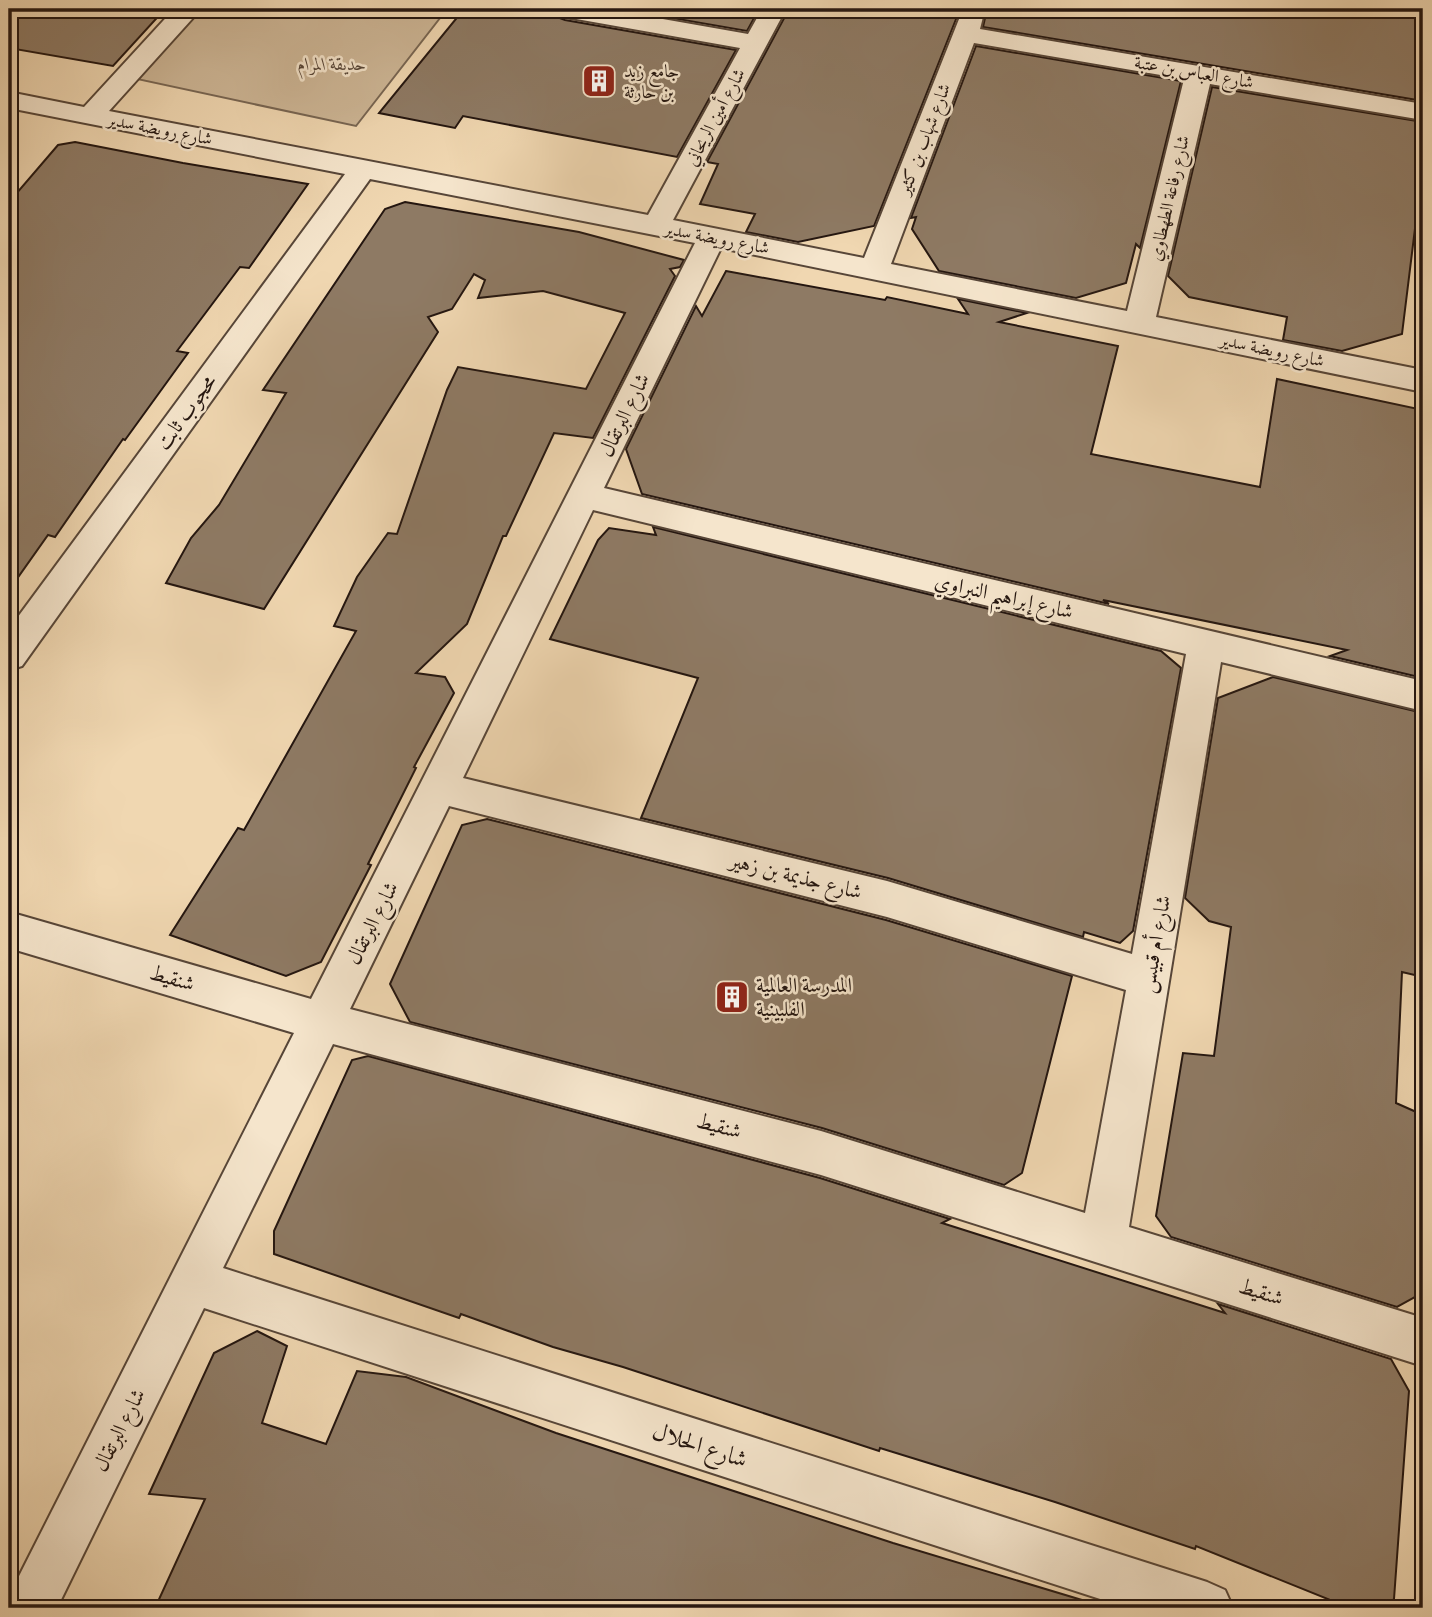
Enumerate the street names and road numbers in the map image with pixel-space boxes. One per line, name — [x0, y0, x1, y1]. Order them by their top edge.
street label: شارع العباس بن عتبة — [1132, 51, 1255, 97]
street label: شارع أمين الريحاني — [678, 64, 753, 171]
street label: شارع شهاب بن كثير — [892, 80, 959, 201]
street label: شارع رويضة سدير — [103, 108, 214, 154]
street label: شارع رفاعة الطهطاوي — [1144, 133, 1198, 264]
street label: شارع رويضة سدير — [660, 217, 771, 263]
street label: شارع رويضة سدير — [1215, 328, 1326, 376]
street label: محجوب ثابت — [150, 369, 222, 455]
street label: شارع البرتقال — [593, 369, 660, 463]
street label: شارع إبراهيم النبراوي — [930, 567, 1076, 632]
street label: شارع جذيمة بن زهير — [724, 847, 865, 910]
street label: شارع البرتقال — [340, 877, 408, 971]
street label: شارع أم قبيس — [1132, 893, 1181, 996]
street label: شنقيط — [146, 959, 198, 997]
street label: شنقيط — [693, 1108, 745, 1144]
street label: شنقيط — [1235, 1273, 1287, 1311]
street label: شارع البرتقال — [87, 1384, 155, 1478]
street label: شارع الحلال — [647, 1416, 751, 1479]

